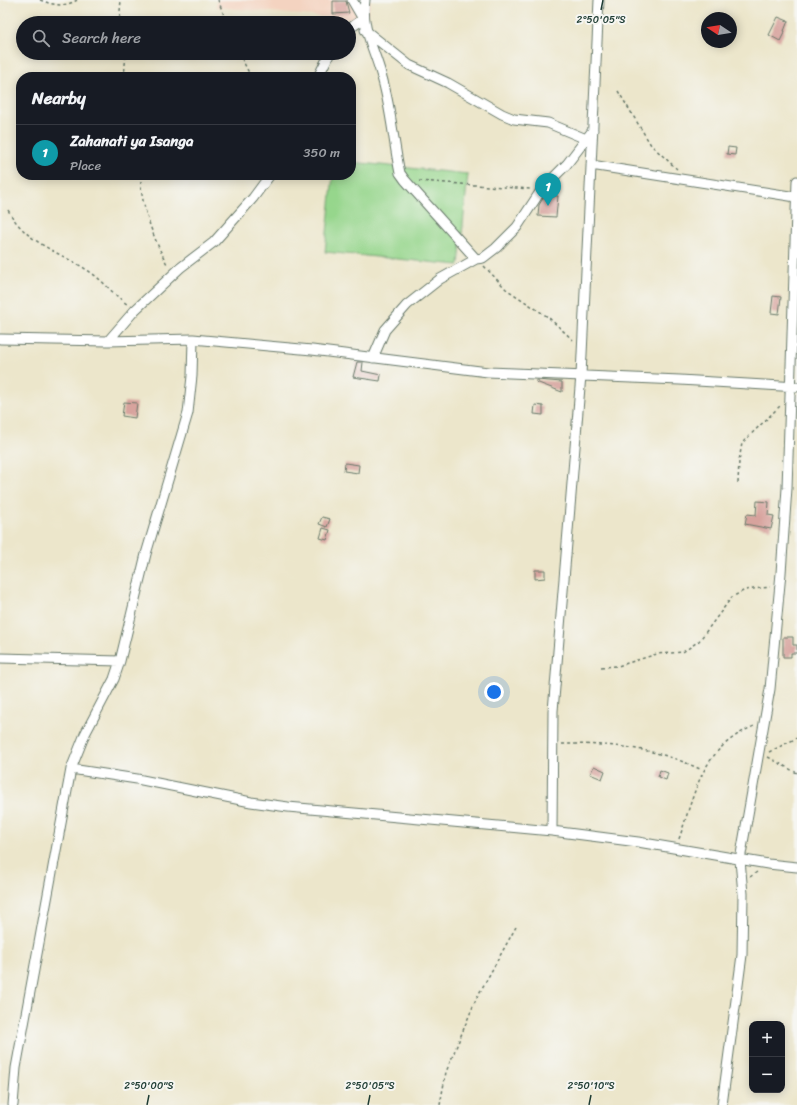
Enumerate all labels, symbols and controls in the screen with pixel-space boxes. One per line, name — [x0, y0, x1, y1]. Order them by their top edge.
text: 2°50'05"S — [576, 11, 626, 29]
north arrow — [701, 12, 737, 48]
search box — [16, 16, 356, 60]
text: Search here — [62, 25, 141, 51]
icon: search — [30, 27, 52, 49]
text: Nearby — [32, 83, 86, 113]
text: Zahanati ya Isanga — [70, 128, 194, 154]
text: 1 — [42, 141, 48, 164]
text: 350 m — [303, 141, 340, 164]
text: Place — [70, 154, 101, 177]
pin: 1 — [535, 173, 561, 206]
your location — [484, 682, 504, 702]
map controls — [749, 1021, 785, 1093]
button: + — [749, 1021, 785, 1057]
button: − — [749, 1057, 785, 1093]
text: 2°50'00"S — [124, 1077, 174, 1095]
text: 2°50'05"S — [345, 1077, 395, 1095]
text: 2°50'10"S — [567, 1077, 615, 1095]

